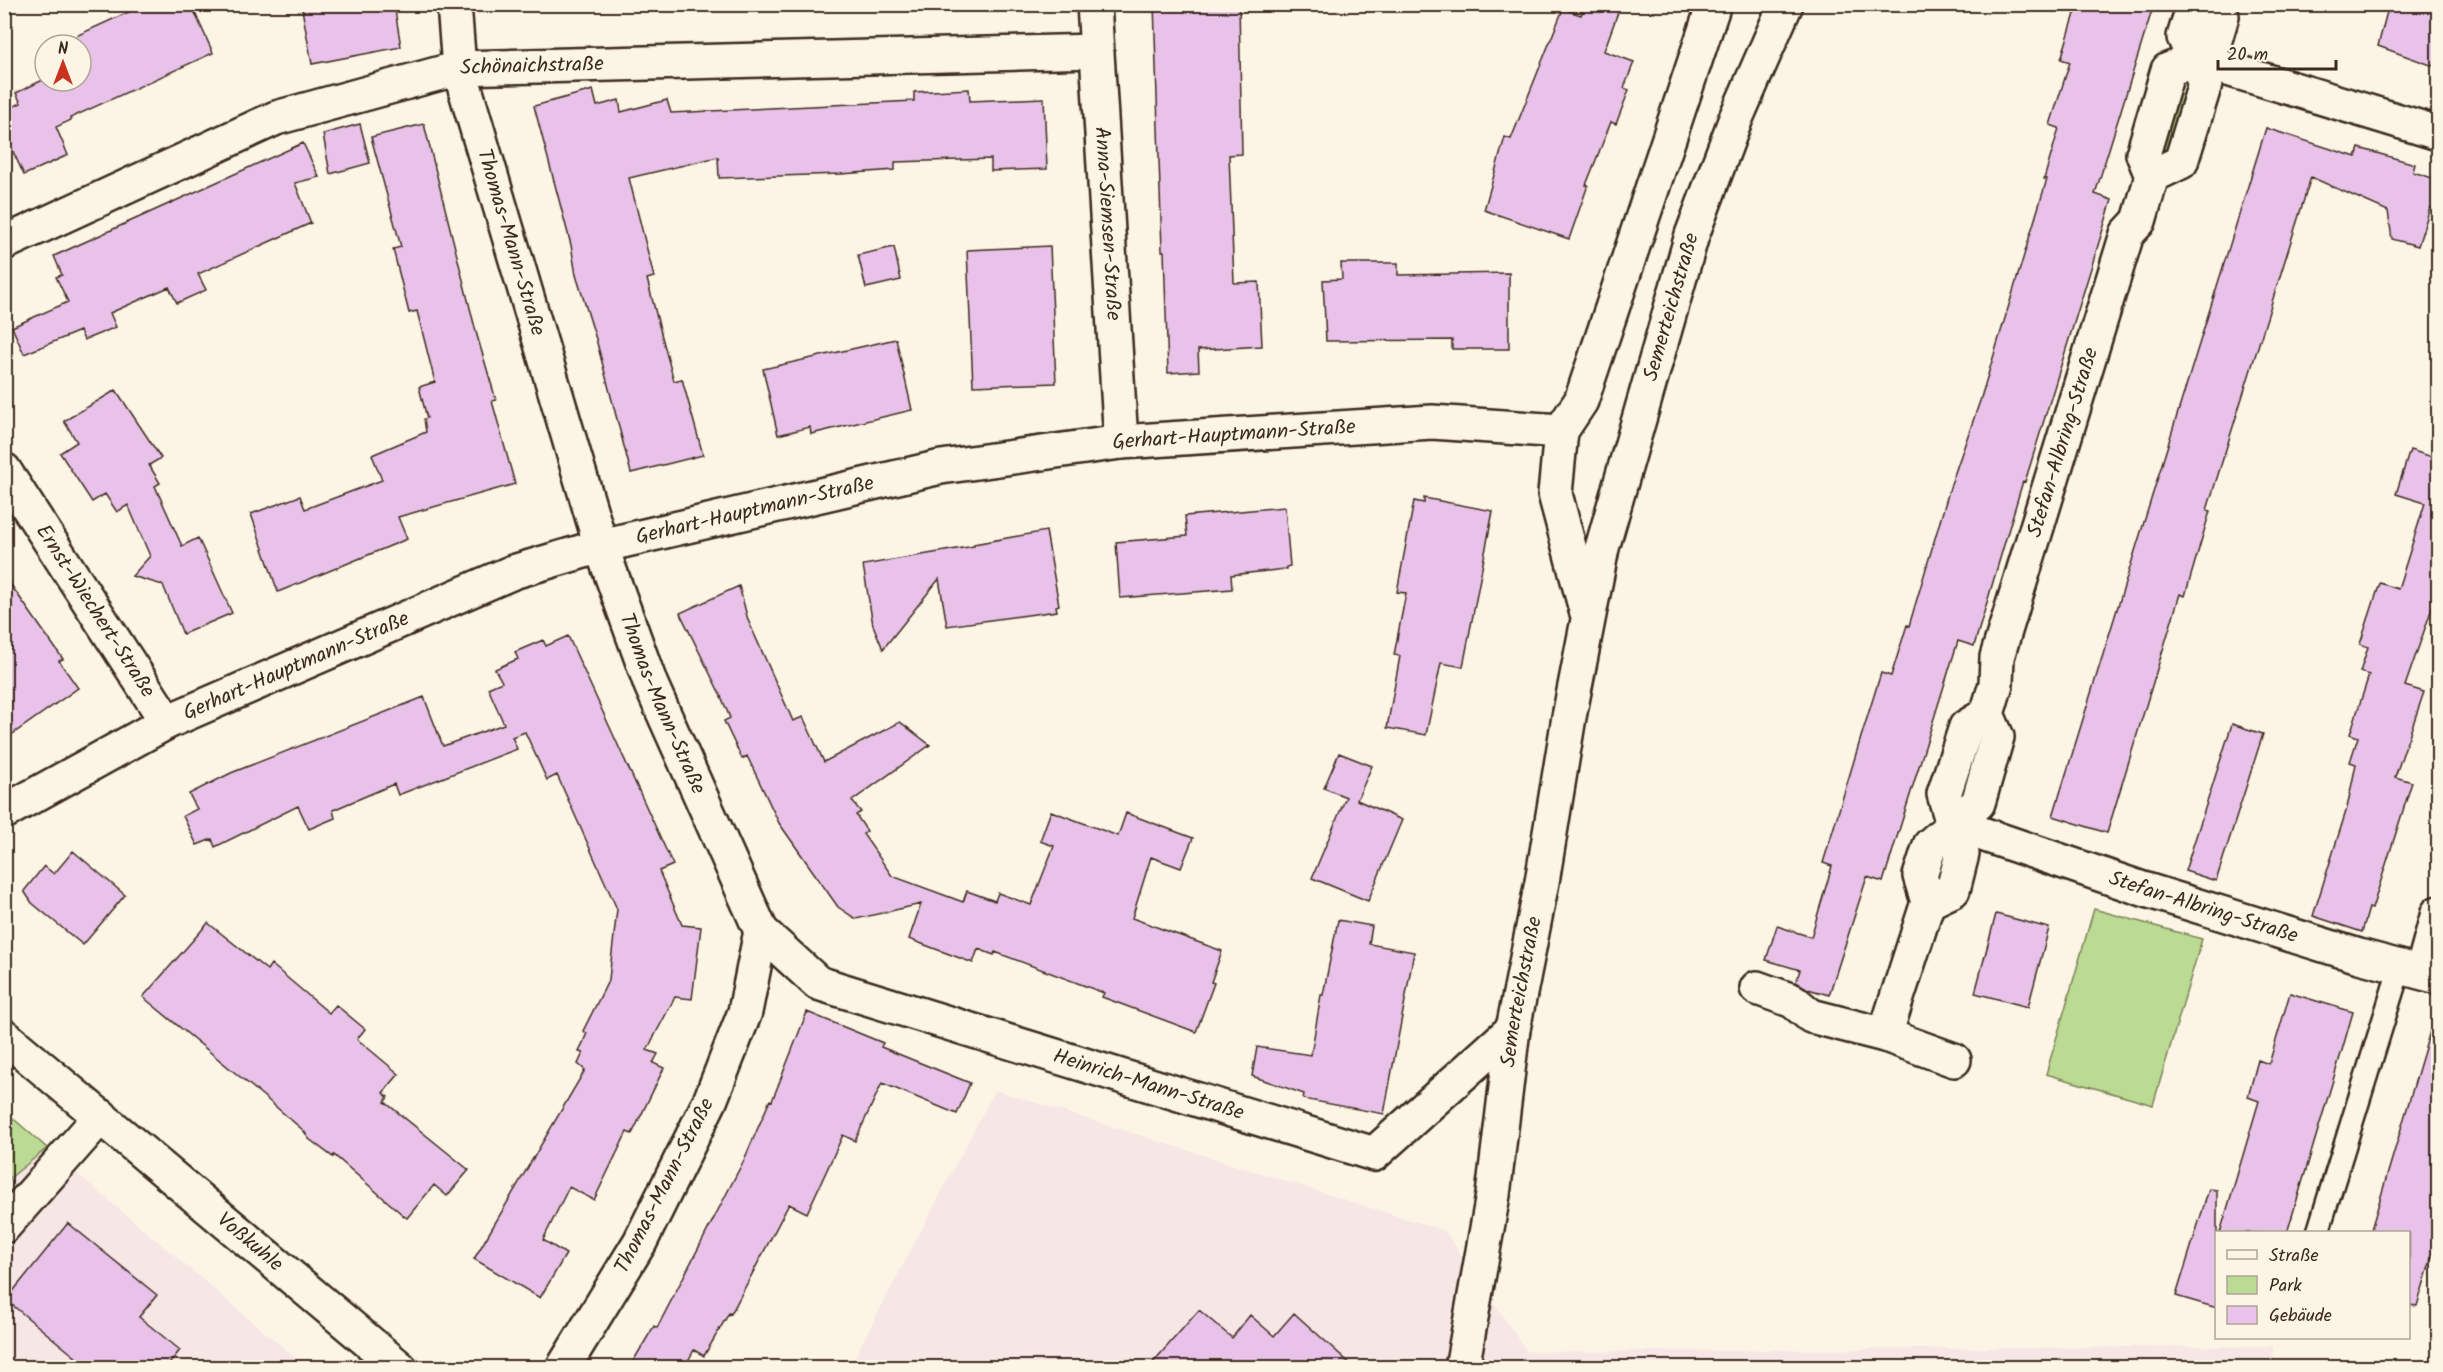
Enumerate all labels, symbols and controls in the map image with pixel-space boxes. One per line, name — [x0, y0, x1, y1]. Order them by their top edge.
north arrow — [33, 33, 93, 93]
scale bar — [2218, 33, 2336, 71]
text: N — [58, 37, 68, 62]
text: 20 m — [2227, 41, 2268, 70]
street label: Schönaichstraße — [460, 48, 605, 84]
street label: Anna-Siemsen-Straße — [1085, 126, 1130, 322]
street label: Thomas-Mann-Straße — [467, 145, 554, 340]
street label: Semerteichstraße — [1634, 229, 1708, 385]
street label: Stefan-Albring-Straße — [2018, 343, 2108, 541]
street label: Gerhart-Hauptmann-Straße — [1110, 410, 1357, 460]
street label: Gerhart-Hauptmann-Straße — [632, 466, 878, 554]
street label: Ernst-Wiechert-Straße — [27, 518, 164, 705]
street label: Gerhart-Hauptmann-Straße — [178, 602, 415, 730]
street label: Thomas-Mann-Straße — [610, 609, 715, 800]
street label: Stefan-Albring-Straße — [2104, 862, 2303, 953]
street label: Semerteichstraße — [1492, 913, 1551, 1069]
street label: Heinrich-Mann-Straße — [1049, 1040, 1249, 1130]
street label: Thomas-Mann-Straße — [606, 1092, 724, 1280]
street label: Voßkuhle — [209, 1204, 291, 1281]
legend — [2215, 1231, 2410, 1339]
text: Straße — [2269, 1242, 2319, 1271]
text: Park — [2269, 1272, 2302, 1301]
text: Gebäude — [2269, 1302, 2332, 1331]

